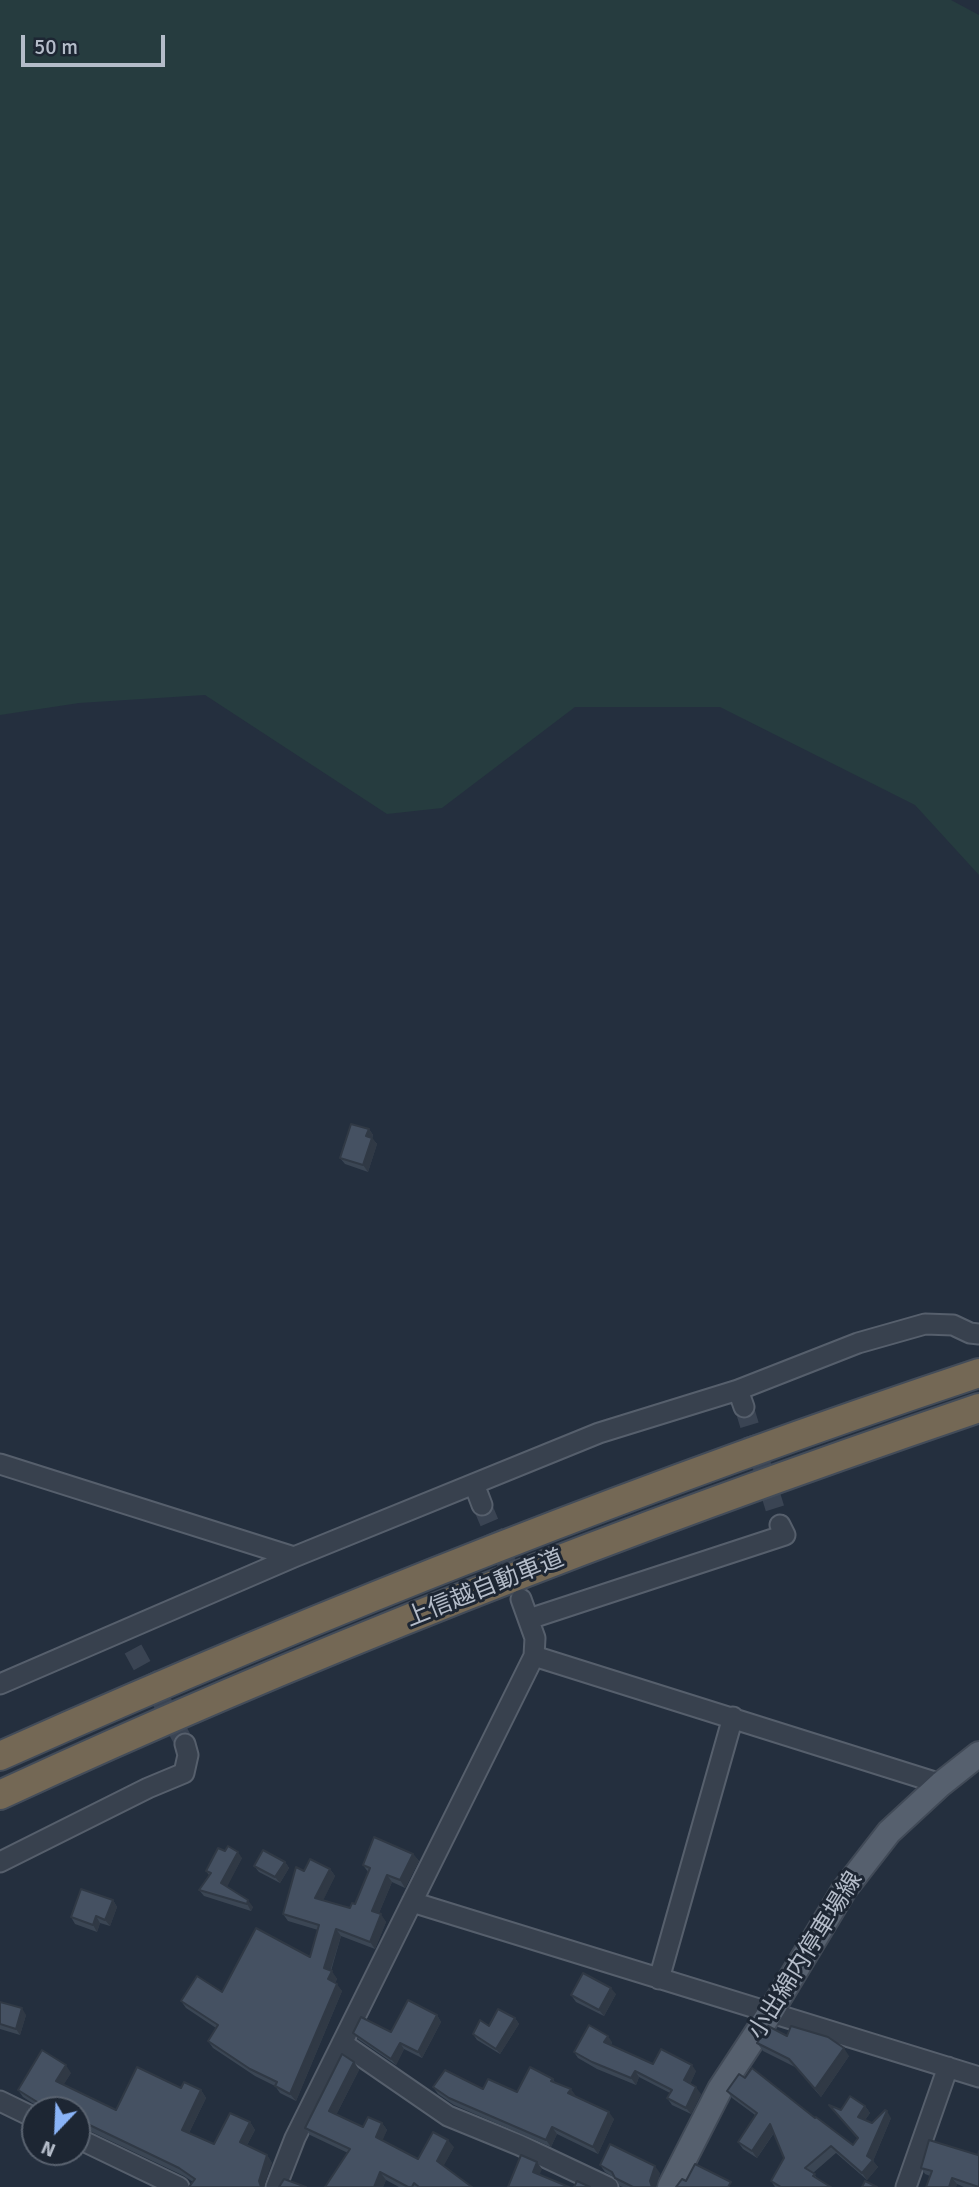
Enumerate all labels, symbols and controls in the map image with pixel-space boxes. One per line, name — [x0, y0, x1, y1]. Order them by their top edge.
scale bar — [24, 21, 168, 65]
text: 50 m — [34, 34, 78, 60]
street label: 上信越自動車道 — [402, 1544, 568, 1634]
street label: 小出綿内停車場線 — [743, 1867, 869, 2045]
north arrow — [21, 2096, 91, 2166]
text: N — [38, 2135, 59, 2162]

